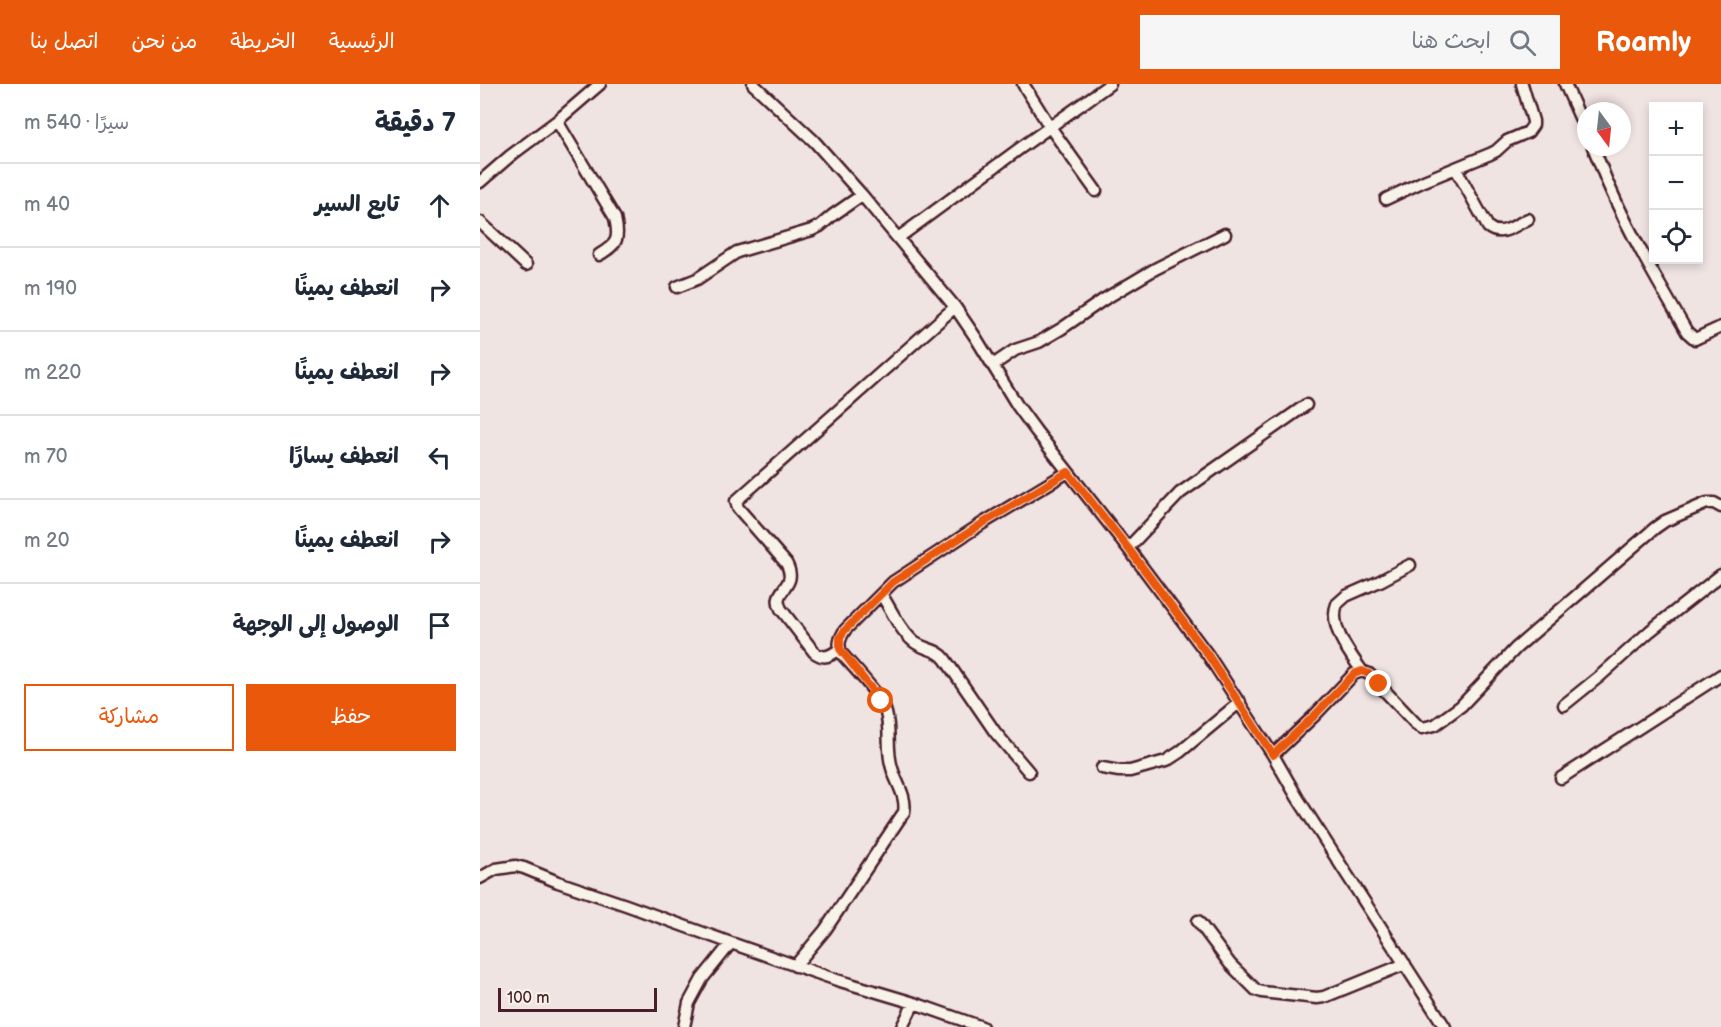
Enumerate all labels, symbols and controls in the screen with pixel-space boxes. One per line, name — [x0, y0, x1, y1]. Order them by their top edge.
search box — [1140, 15, 1560, 69]
icon: search — [1506, 26, 1539, 59]
text: Roamly — [1596, 26, 1691, 59]
text: ابحث هنا — [1412, 28, 1491, 55]
text: اتصل بنا — [30, 29, 98, 54]
text: من نحن — [131, 29, 197, 54]
text: الخريطة — [230, 29, 296, 54]
text: الرئيسية — [329, 29, 395, 54]
north arrow — [1577, 102, 1631, 156]
map controls — [1649, 102, 1703, 264]
button: + — [1649, 102, 1703, 156]
text: 7 دقيقة — [375, 108, 456, 139]
text: سيرًا · 540 m — [24, 111, 129, 135]
button: − — [1649, 156, 1703, 210]
icon: ahead — [423, 189, 456, 222]
text: تابع السير — [315, 191, 399, 218]
text: 40 m — [24, 193, 70, 217]
button: locate — [1649, 210, 1703, 264]
icon: right — [423, 273, 456, 306]
text: انعطف يمينًا — [295, 275, 399, 302]
text: 190 m — [24, 277, 77, 301]
icon: right — [423, 357, 456, 390]
text: انعطف يمينًا — [295, 359, 399, 386]
text: 220 m — [24, 361, 81, 385]
icon: left — [423, 441, 456, 474]
text: انعطف يسارًا — [289, 443, 399, 470]
text: 70 m — [24, 445, 68, 469]
icon: right — [423, 525, 456, 558]
text: انعطف يمينًا — [295, 527, 399, 554]
text: 20 m — [24, 529, 70, 553]
icon: arrive — [423, 609, 456, 642]
text: الوصول إلى الوجهة — [232, 611, 399, 638]
route end — [1365, 670, 1391, 696]
button: مشاركة — [24, 684, 234, 751]
button: حفظ — [246, 684, 456, 751]
route start — [867, 687, 893, 713]
scale bar — [498, 985, 657, 1012]
text: 100 m — [507, 989, 550, 1008]

